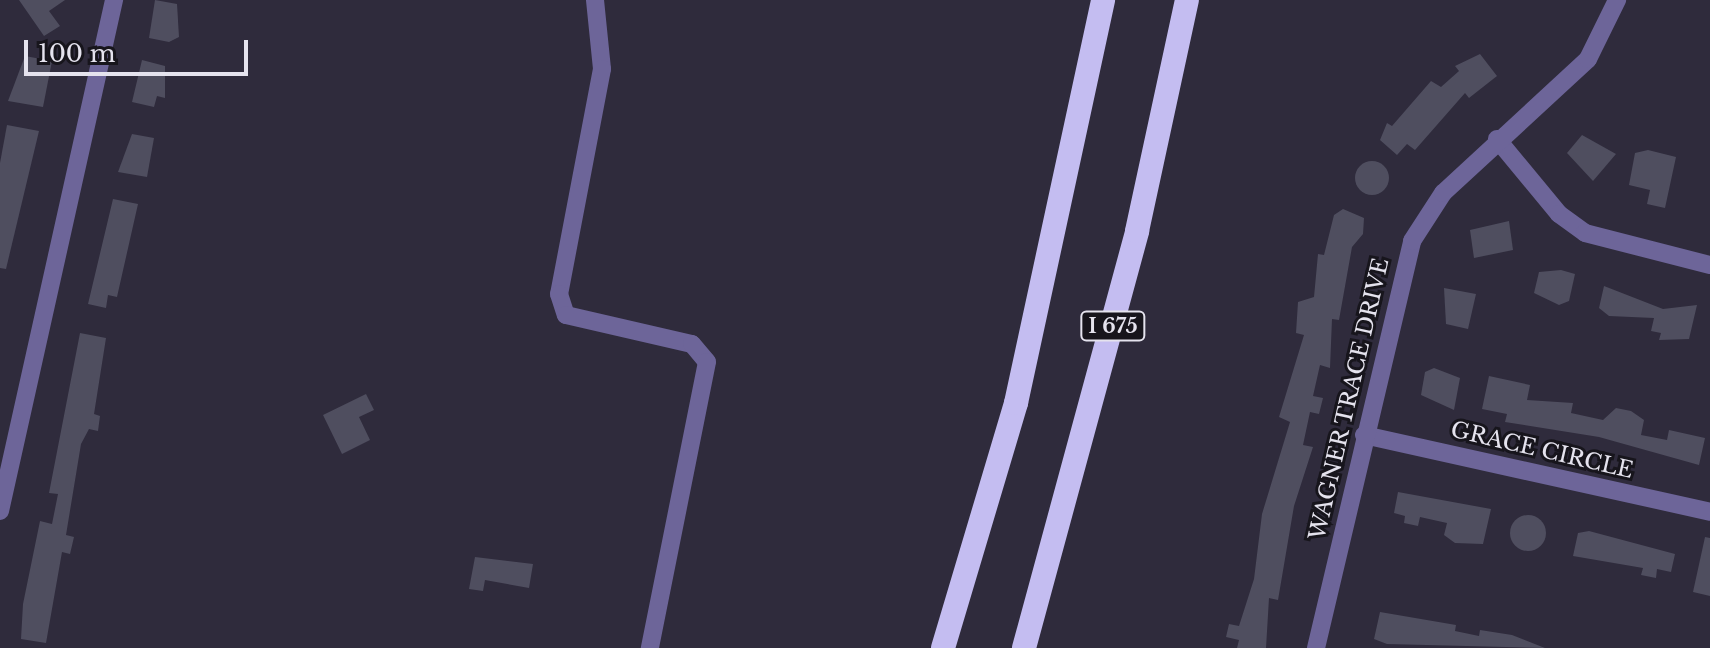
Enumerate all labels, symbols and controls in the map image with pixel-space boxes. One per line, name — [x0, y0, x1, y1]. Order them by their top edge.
scale bar — [28, 24, 252, 74]
text: 100 m — [38, 39, 116, 68]
street label: WAGNER TRACE DRIVE — [1304, 255, 1394, 543]
road number: I 675 — [1079, 310, 1147, 342]
street label: GRACE CIRCLE — [1448, 416, 1636, 484]

